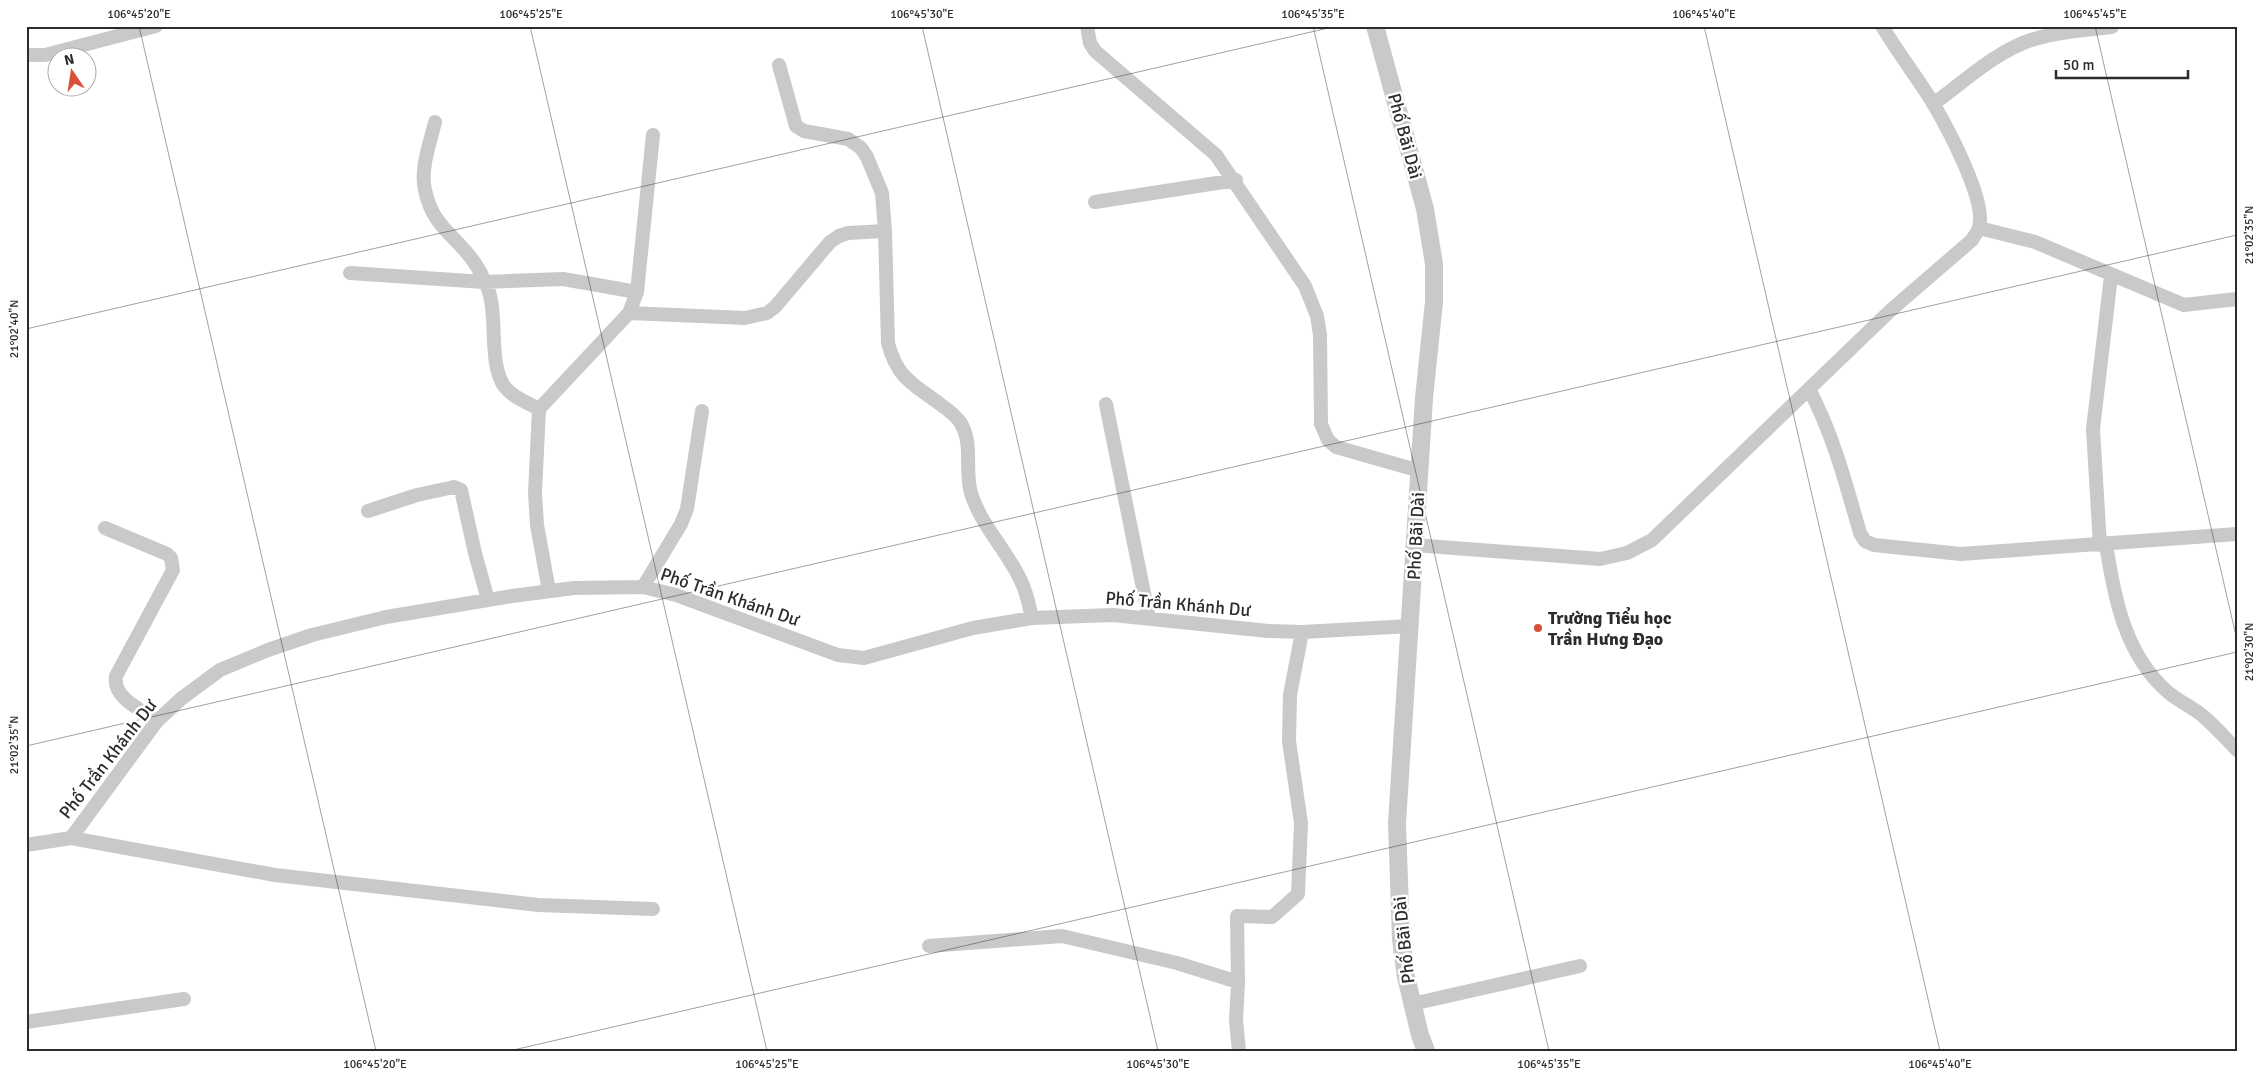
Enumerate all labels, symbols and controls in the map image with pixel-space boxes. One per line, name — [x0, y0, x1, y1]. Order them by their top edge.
text: 106°45'20"E — [107, 7, 171, 22]
text: 106°45'25"E — [499, 7, 563, 22]
text: 106°45'30"E — [890, 7, 954, 22]
text: 106°45'35"E — [1281, 7, 1345, 22]
text: 106°45'40"E — [1672, 7, 1736, 22]
text: 106°45'45"E — [2063, 7, 2127, 22]
north arrow — [48, 48, 98, 98]
scale bar — [2056, 48, 2188, 80]
text: N — [63, 50, 76, 69]
text: 50 m — [2063, 56, 2094, 74]
street label: Phố Bãi Dài — [1383, 91, 1427, 181]
text: 21°02'35"N — [2242, 206, 2257, 264]
text: 21°02'40"N — [7, 300, 22, 358]
street label: Phố Bãi Dài — [1403, 492, 1429, 580]
street label: Phố Trần Khánh Dư — [658, 563, 803, 631]
street label: Phố Trần Khánh Dư — [1104, 587, 1252, 621]
place label: Trường Tiểu học Trần Hưng Đạo — [1548, 606, 1672, 650]
marker: Trường Tiểu học Trần Hưng Đạo — [1532, 622, 1544, 634]
text: 21°02'30"N — [2242, 623, 2257, 681]
street label: Phố Trần Khánh Dư — [54, 694, 162, 823]
text: 21°02'35"N — [7, 716, 22, 774]
street label: Phố Bãi Dài — [1388, 895, 1420, 985]
text: 106°45'20"E — [343, 1057, 407, 1072]
text: 106°45'25"E — [735, 1057, 799, 1072]
text: 106°45'30"E — [1126, 1057, 1190, 1072]
text: 106°45'35"E — [1517, 1057, 1581, 1072]
text: 106°45'40"E — [1908, 1057, 1972, 1072]

